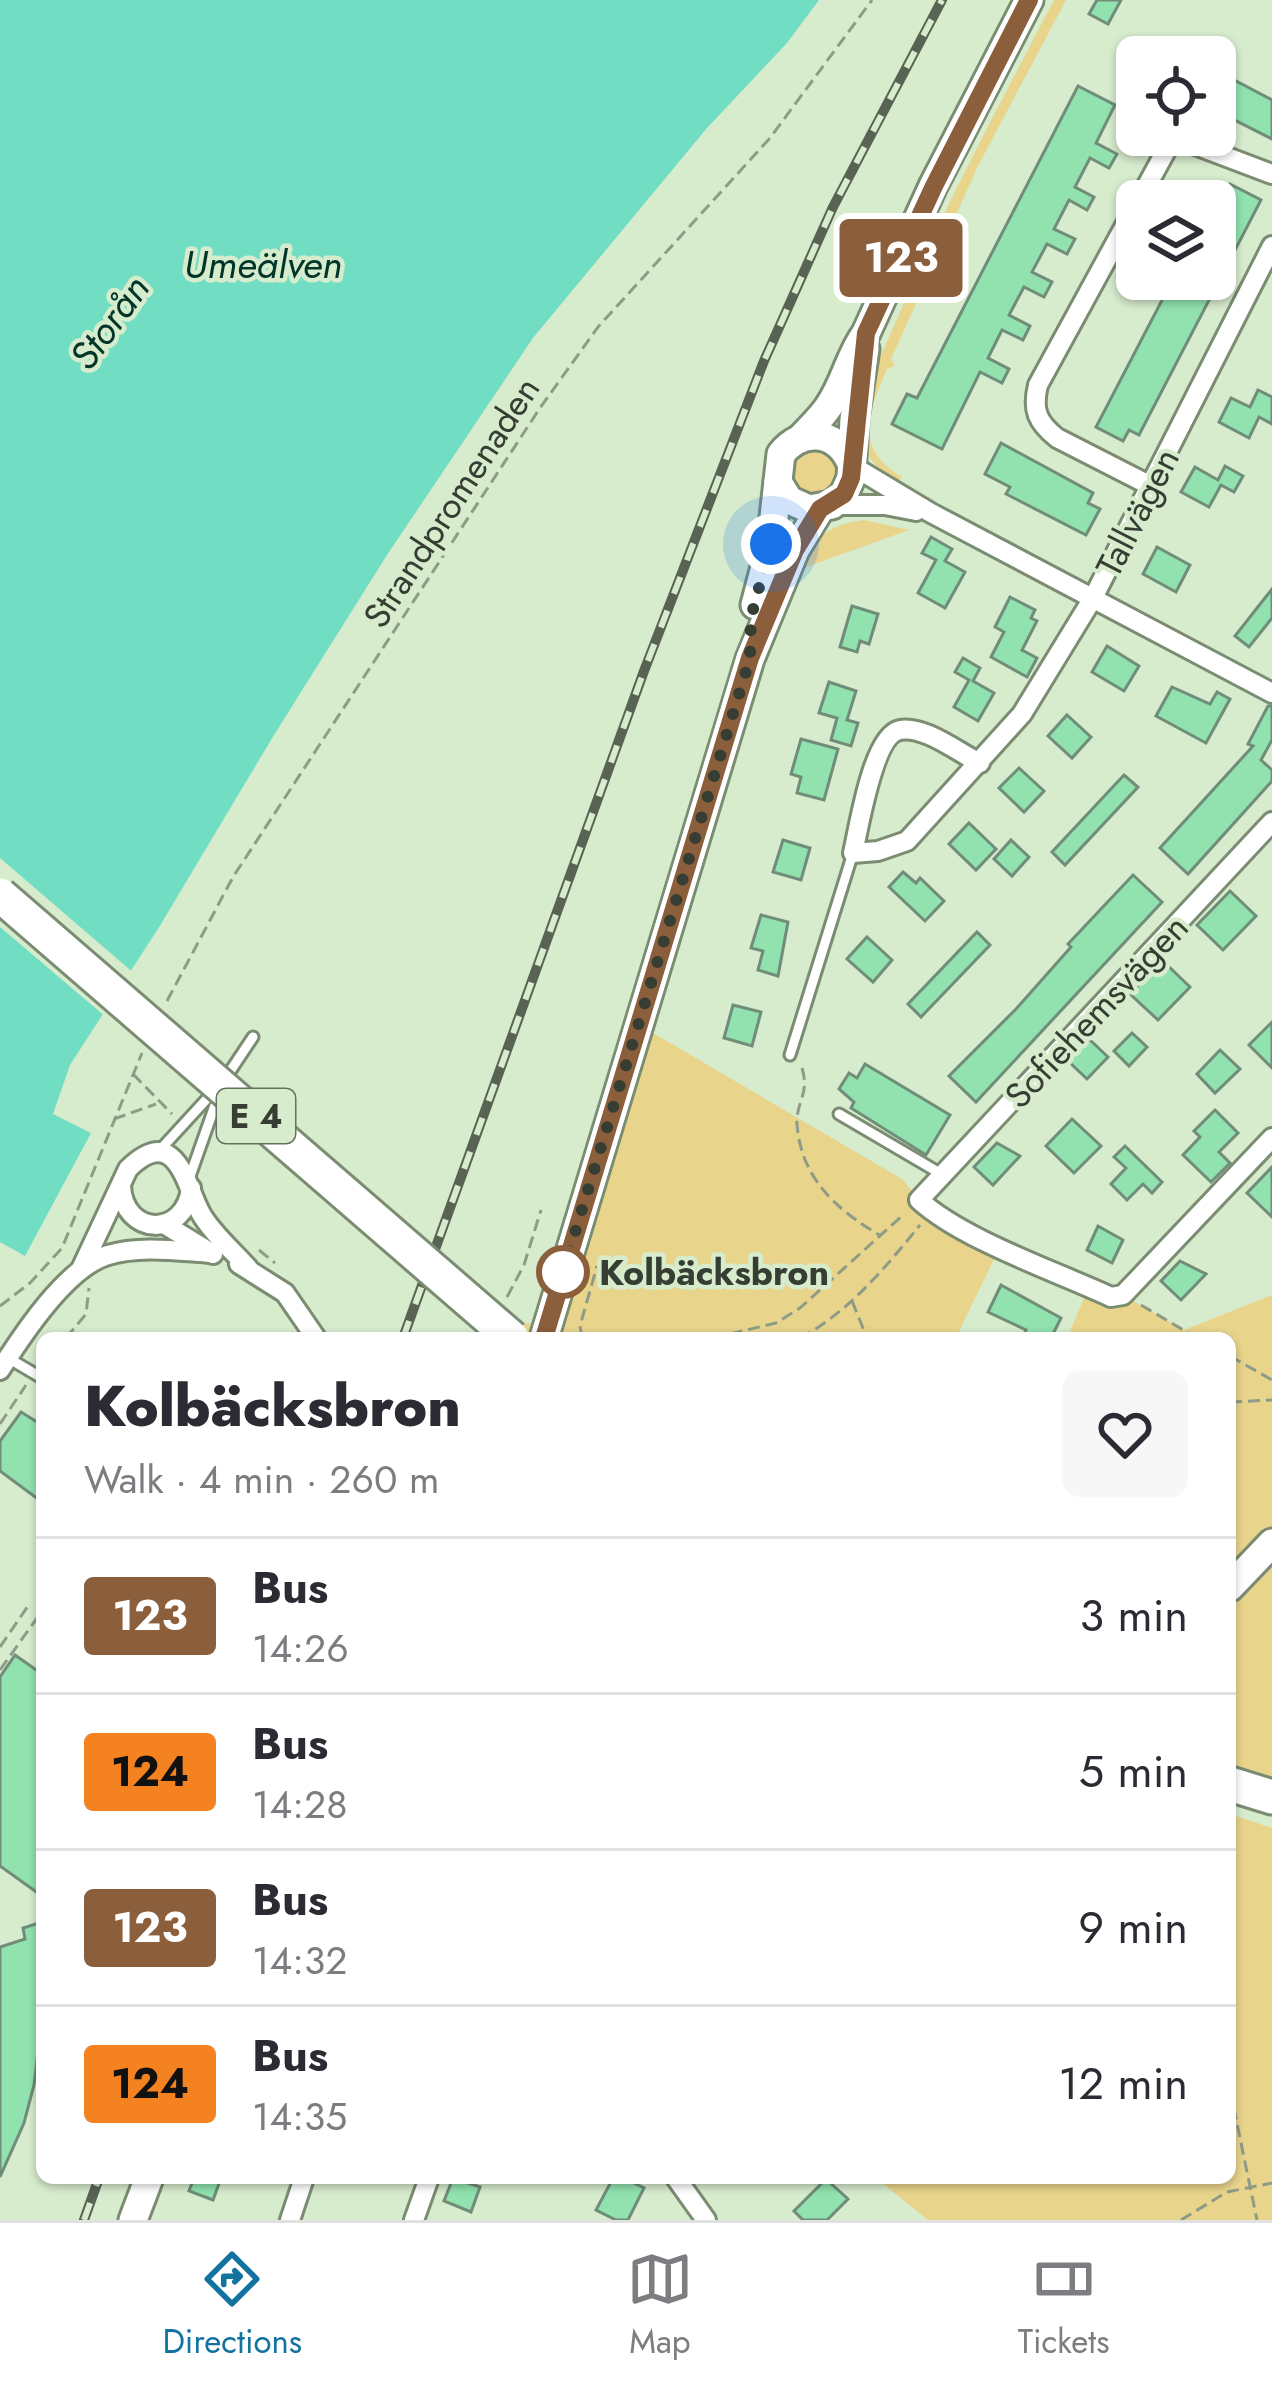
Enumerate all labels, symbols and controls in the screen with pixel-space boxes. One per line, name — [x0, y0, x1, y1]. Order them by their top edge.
map controls — [1116, 36, 1236, 300]
button: locate — [1116, 36, 1236, 156]
button: layers — [1116, 180, 1236, 300]
line badge: 123 — [832, 219, 970, 297]
text: 123 — [863, 227, 939, 288]
water label: Umeälven — [184, 236, 342, 293]
water label: Storån — [56, 263, 163, 381]
street label: Strandpromenaden — [350, 366, 552, 638]
street label: Tallvägen — [1082, 439, 1192, 585]
your location — [741, 514, 801, 574]
street label: Sofiehemsvägen — [992, 902, 1200, 1120]
road number: E 4 — [217, 1089, 295, 1143]
place label: Kolbäcksbron — [599, 1246, 829, 1298]
marker: Kolbäcksbron — [538, 1247, 588, 1297]
text: Kolbäcksbron — [84, 1365, 461, 1447]
button: heart — [1062, 1371, 1188, 1497]
text: Walk · 4 min · 260 m — [84, 1451, 439, 1508]
text: Bus — [252, 1555, 328, 1620]
text: 3 min — [1080, 1583, 1188, 1648]
text: 123 — [112, 1585, 188, 1646]
text: 14:26 — [252, 1620, 349, 1677]
text: Bus — [252, 1711, 328, 1776]
text: 5 min — [1079, 1739, 1188, 1804]
text: 124 — [111, 1741, 189, 1802]
text: 14:28 — [252, 1776, 347, 1833]
text: Bus — [252, 1867, 328, 1932]
text: 9 min — [1078, 1895, 1188, 1960]
text: 123 — [112, 1897, 188, 1958]
text: 14:32 — [252, 1932, 347, 1989]
text: Bus — [252, 2023, 328, 2088]
text: 12 min — [1058, 2051, 1188, 2116]
text: 124 — [111, 2053, 189, 2114]
text: 14:35 — [252, 2088, 347, 2145]
tab: Directions — [162, 2246, 302, 2365]
tab: Map — [627, 2246, 693, 2365]
tab: Tickets — [1018, 2246, 1110, 2365]

